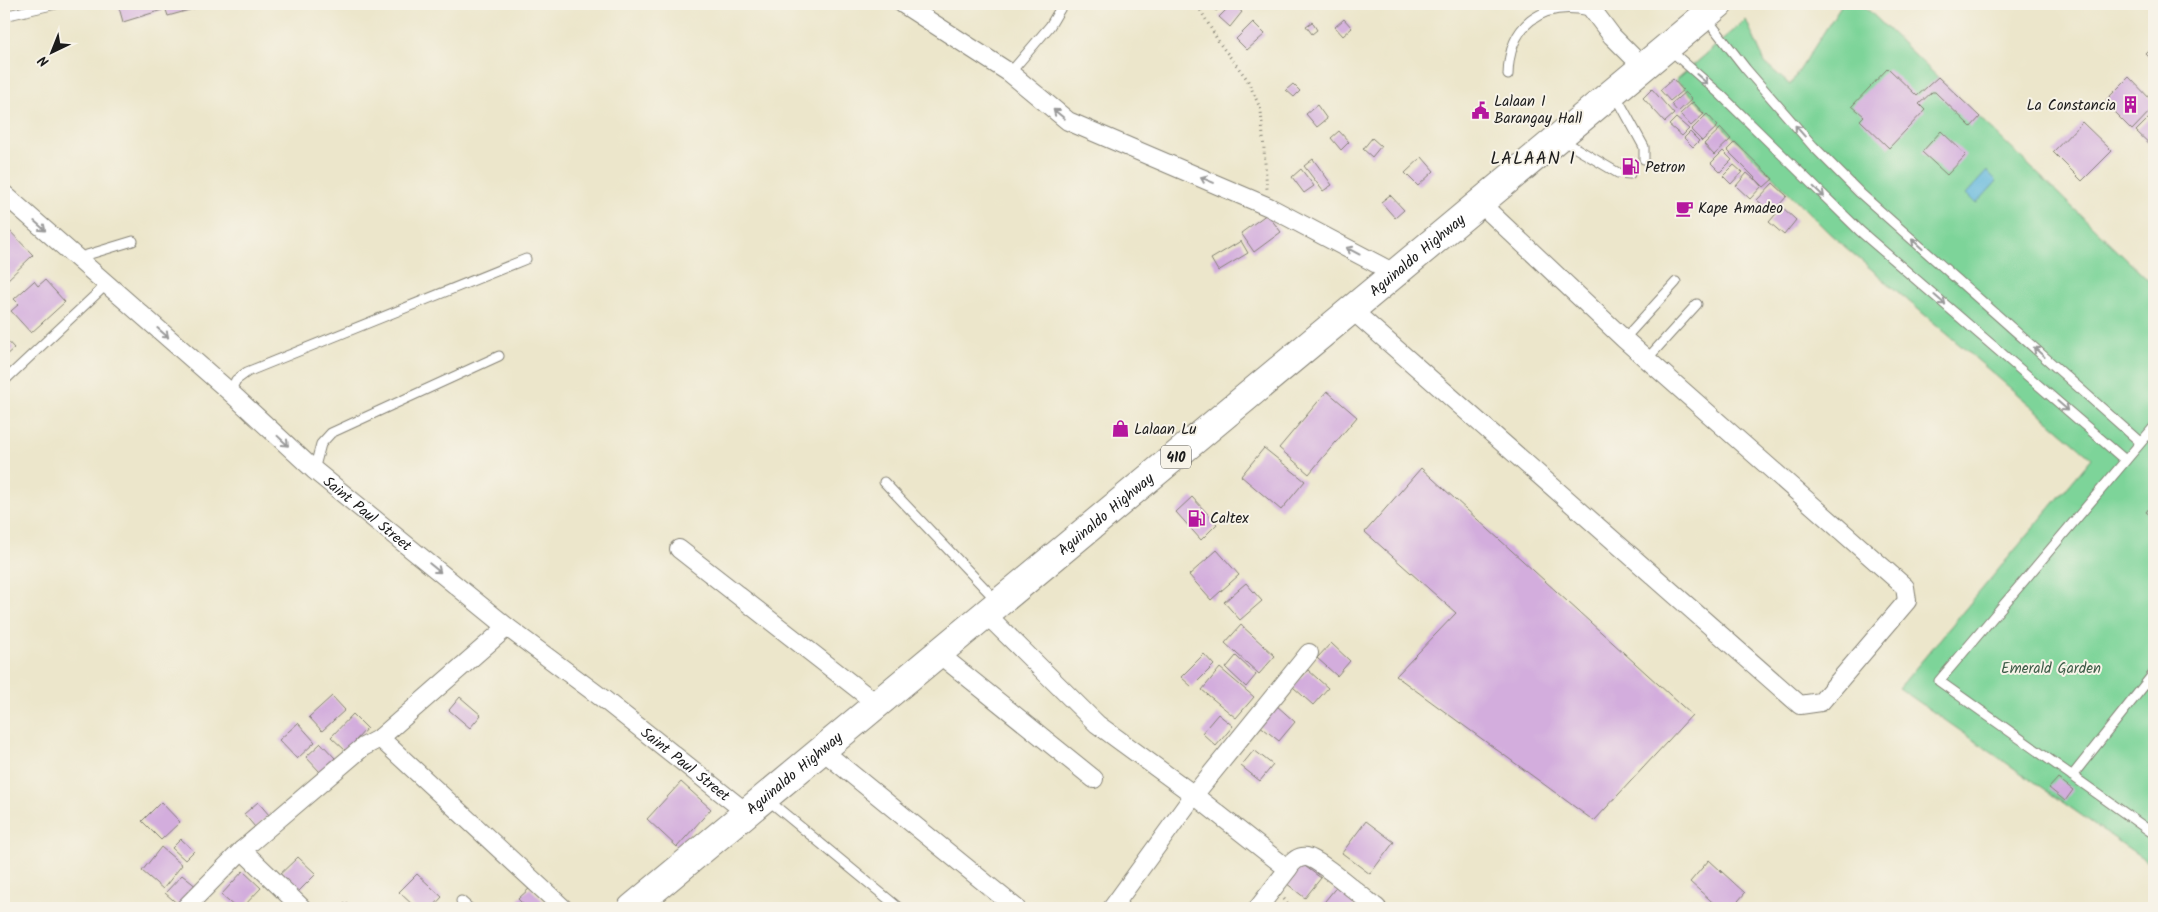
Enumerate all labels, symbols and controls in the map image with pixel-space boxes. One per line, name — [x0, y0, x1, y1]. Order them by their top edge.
north arrow — [28, 28, 78, 78]
text: N — [33, 50, 55, 72]
one-way arrow — [1696, 73, 1709, 85]
place label: Lalaan I Barangay Hall — [1494, 90, 1583, 131]
place label: La Constancia — [2026, 94, 2116, 118]
building icon: La Constancia — [2120, 95, 2140, 115]
public building icon: Lalaan I Barangay Hall — [1470, 100, 1490, 120]
one-way arrow — [1053, 108, 1066, 119]
one-way arrow — [1794, 124, 1806, 137]
district label: LALAAN I — [1490, 145, 1576, 174]
place label: Petron — [1645, 156, 1685, 180]
fuel station icon: Petron — [1621, 157, 1641, 177]
one-way arrow — [1200, 175, 1215, 185]
one-way arrow — [1813, 185, 1825, 197]
place label: Kape Amadeo — [1698, 197, 1783, 221]
cafe icon: Kape Amadeo — [1674, 198, 1694, 218]
street label: Aguinaldo Highway — [1364, 208, 1472, 303]
one-way arrow — [34, 220, 47, 231]
one-way arrow — [1911, 238, 1924, 249]
one-way arrow — [1346, 246, 1361, 255]
one-way arrow — [1933, 295, 1946, 306]
one-way arrow — [156, 327, 169, 338]
one-way arrow — [2032, 346, 2045, 357]
one-way arrow — [2056, 401, 2069, 412]
place label: Lalaan Lu — [1134, 418, 1196, 442]
shop icon: Lalaan Lu — [1110, 419, 1130, 439]
one-way arrow — [277, 436, 290, 447]
road number: 410 — [1161, 446, 1191, 468]
street label: Aguinaldo Highway — [1053, 467, 1160, 562]
street label: Saint Paul Street — [317, 471, 417, 558]
place label: Caltex — [1210, 507, 1249, 531]
fuel station icon: Caltex — [1186, 508, 1206, 528]
one-way arrow — [428, 563, 441, 574]
park label: Emerald Garden — [2001, 657, 2101, 681]
street label: Saint Paul Street — [635, 722, 735, 808]
street label: Aguinaldo Highway — [741, 726, 849, 821]

